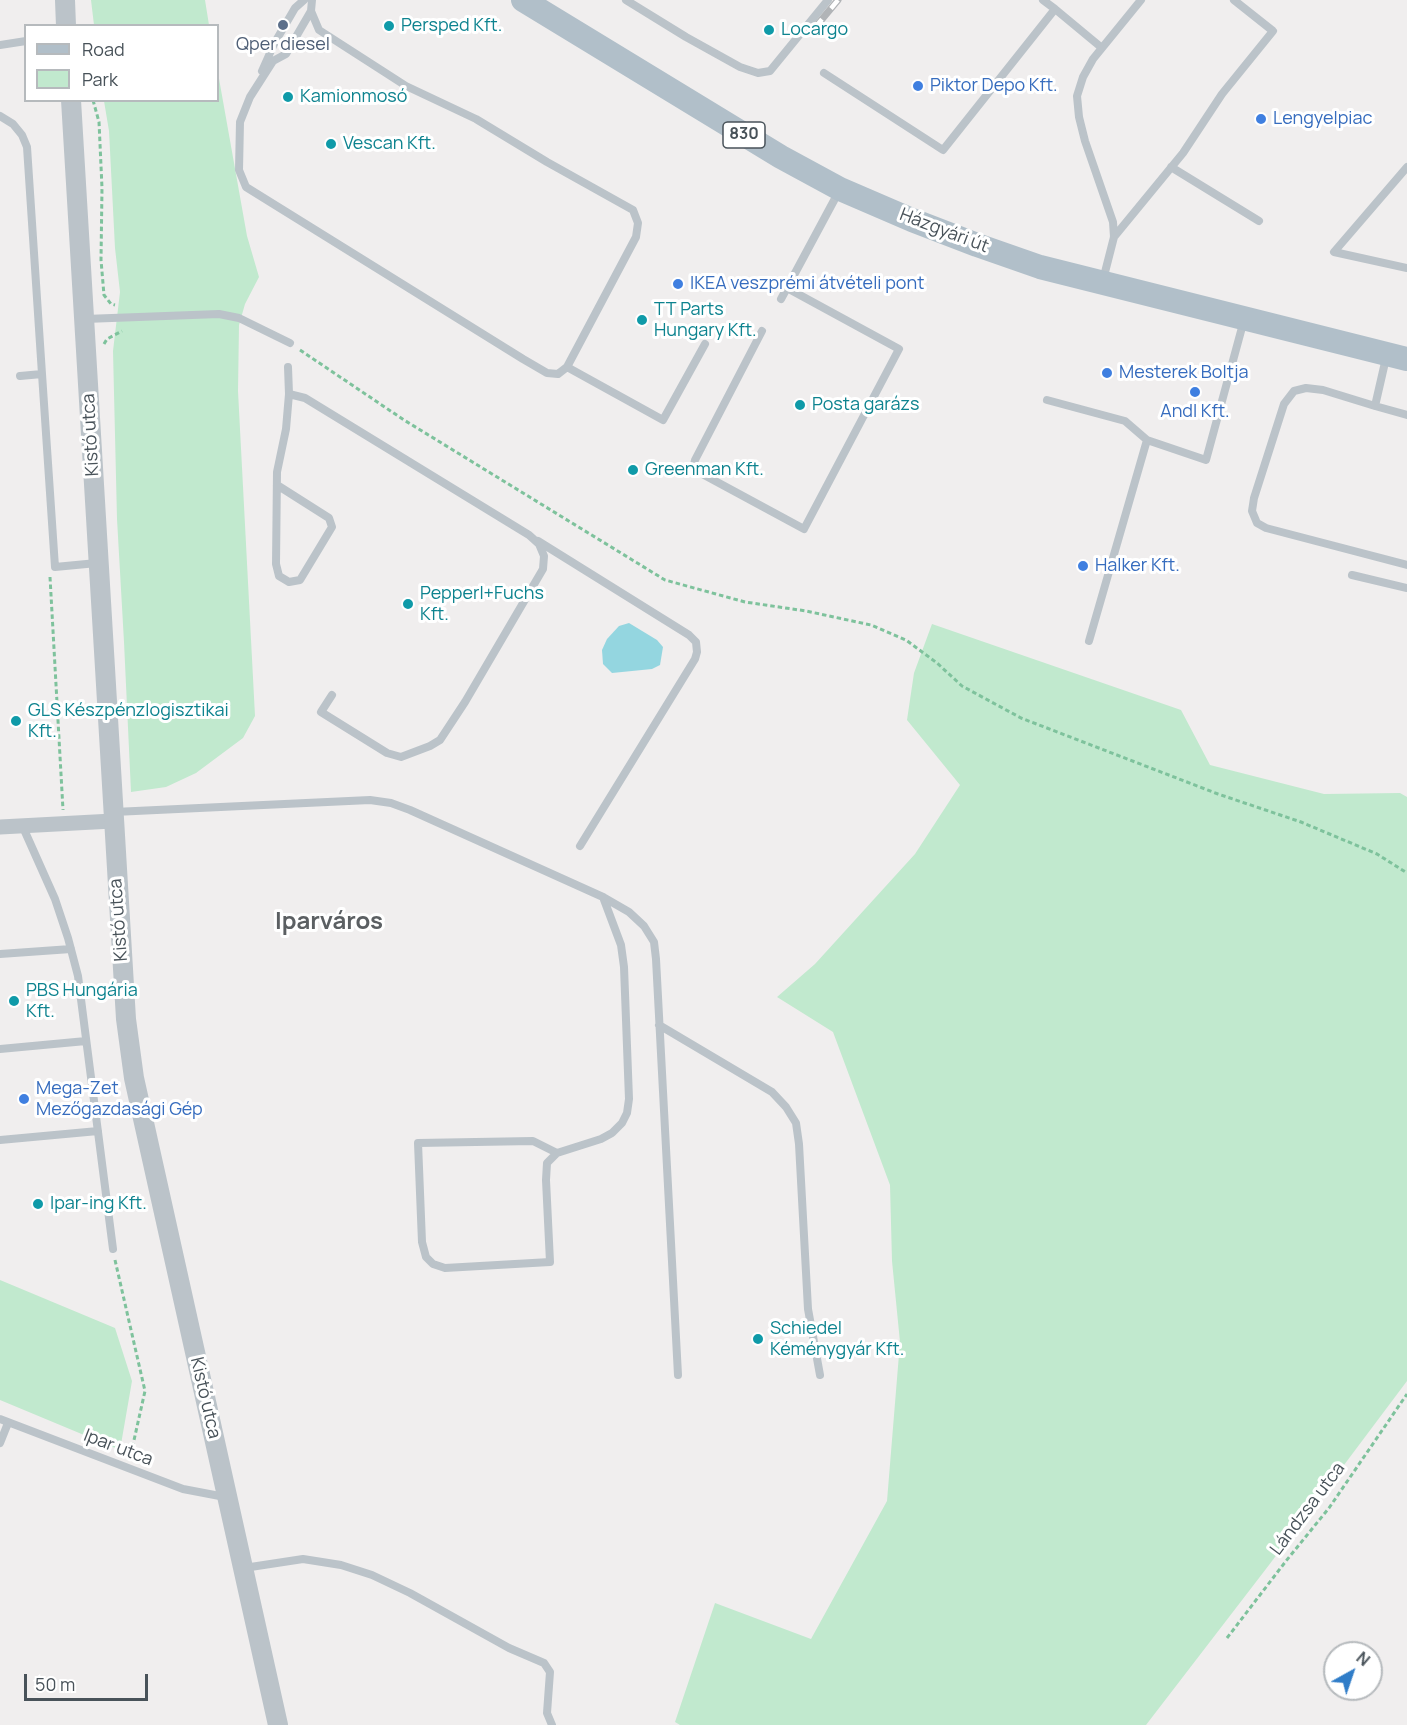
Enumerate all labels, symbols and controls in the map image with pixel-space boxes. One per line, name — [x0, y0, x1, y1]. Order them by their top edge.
place label: Persped Kft. — [401, 15, 502, 37]
marker: Qper diesel — [276, 18, 290, 32]
marker: Persped Kft. — [382, 19, 396, 33]
place label: Locargo — [781, 19, 848, 41]
marker: Locargo — [762, 23, 776, 37]
legend — [24, 24, 219, 102]
place label: Qper diesel — [236, 34, 330, 56]
text: Road — [82, 37, 125, 61]
text: Park — [82, 67, 118, 91]
place label: Piktor Depo Kft. — [930, 75, 1058, 97]
marker: Piktor Depo Kft. — [911, 79, 925, 93]
place label: Kamionmosó — [300, 86, 407, 108]
marker: Kamionmosó — [281, 90, 295, 104]
place label: Lengyelpiac — [1273, 108, 1372, 130]
marker: Lengyelpiac — [1254, 112, 1268, 126]
road number: 830 — [723, 122, 765, 148]
place label: Vescan Kft. — [343, 133, 436, 155]
marker: Vescan Kft. — [324, 137, 338, 151]
street label: Házgyári út — [896, 204, 992, 258]
place label: IKEA veszprémi átvételi pont — [690, 273, 924, 295]
marker: IKEA veszprémi átvételi pont — [671, 277, 685, 291]
place label: TT Parts Hungary Kft. — [654, 299, 757, 342]
marker: TT Parts Hungary Kft. — [635, 313, 649, 327]
place label: Mesterek Boltja — [1119, 362, 1248, 384]
marker: Mesterek Boltja — [1100, 366, 1114, 380]
marker: Andl Kft. — [1188, 385, 1202, 399]
street label: Kistó utca — [78, 393, 104, 477]
place label: Posta garázs — [812, 394, 919, 416]
marker: Posta garázs — [793, 398, 807, 412]
place label: Andl Kft. — [1160, 401, 1230, 423]
place label: Greenman Kft. — [645, 459, 764, 481]
marker: Greenman Kft. — [626, 463, 640, 477]
place label: Halker Kft. — [1095, 555, 1180, 577]
marker: Halker Kft. — [1076, 559, 1090, 573]
place label: Pepperl+Fuchs Kft. — [420, 583, 544, 626]
marker: Pepperl+Fuchs Kft. — [401, 597, 415, 611]
place label: GLS Készpénzlogisztikai Kft. — [28, 700, 229, 742]
marker: GLS Készpénzlogisztikai Kft. — [9, 714, 23, 728]
street label: Kistó utca — [105, 878, 133, 962]
district label: Iparváros — [275, 908, 383, 936]
place label: PBS Hungária Kft. — [26, 980, 138, 1022]
marker: PBS Hungária Kft. — [7, 994, 21, 1008]
place label: Mega-Zet Mezőgazdasági Gép — [36, 1078, 203, 1120]
marker: Mega-Zet Mezőgazdasági Gép — [17, 1092, 31, 1106]
place label: Ipar-ing Kft. — [50, 1193, 147, 1215]
marker: Ipar-ing Kft. — [31, 1197, 45, 1211]
place label: Schiedel Kéménygyár Kft. — [770, 1318, 904, 1360]
marker: Schiedel Kéménygyár Kft. — [751, 1332, 765, 1346]
street label: Kistó utca — [185, 1355, 225, 1441]
street label: Ipar utca — [80, 1425, 156, 1471]
street label: Lándzsa utca — [1266, 1458, 1350, 1560]
north arrow — [1323, 1641, 1383, 1701]
text: N — [1352, 1647, 1375, 1671]
scale bar — [27, 1662, 152, 1700]
text: 50 m — [35, 1672, 75, 1696]

